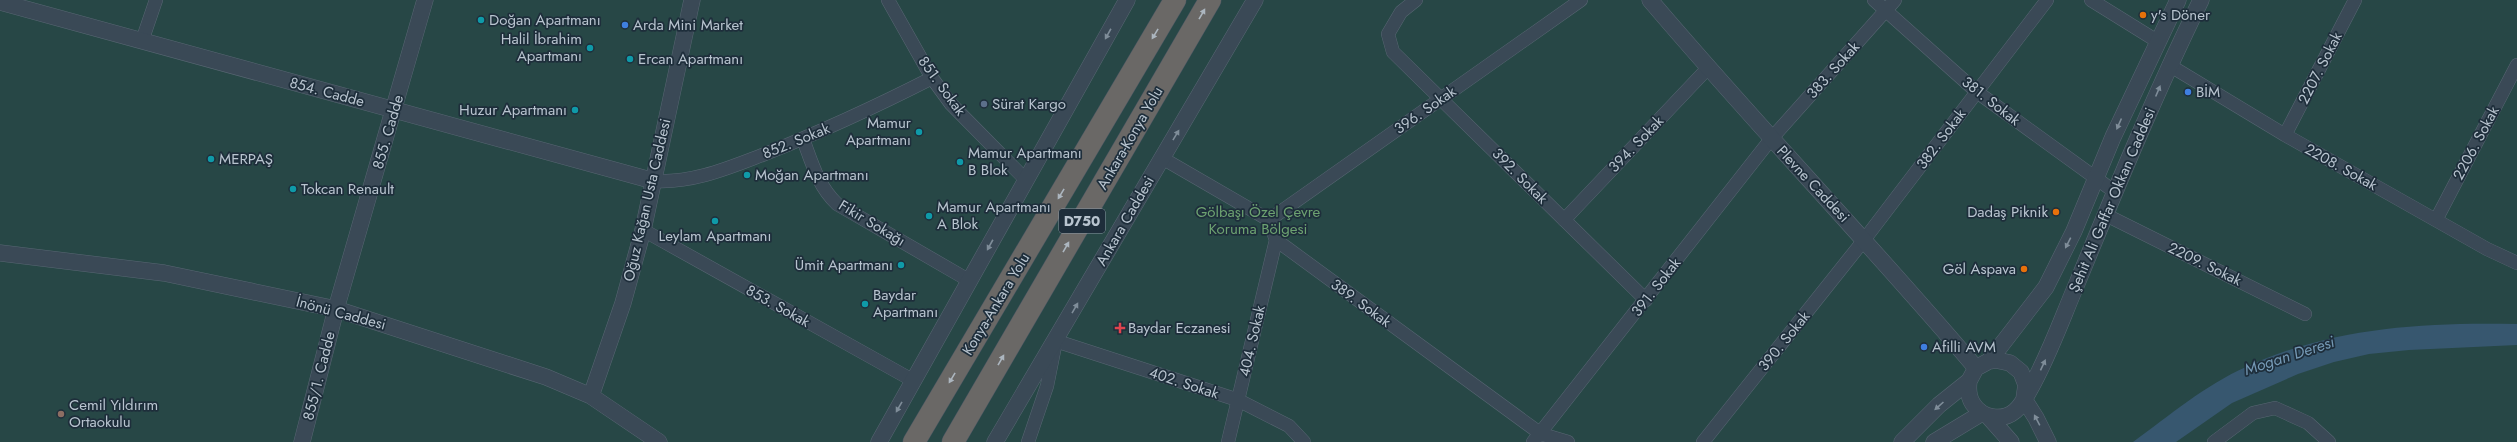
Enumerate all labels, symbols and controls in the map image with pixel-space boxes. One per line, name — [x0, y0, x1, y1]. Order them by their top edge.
place label: y's Döner — [2151, 4, 2211, 26]
one-way arrow — [1198, 8, 1205, 20]
place label: Doğan Apartmanı — [489, 9, 601, 31]
marker: y's Döner — [2138, 10, 2148, 20]
place label: Arda Mini Market — [633, 14, 743, 36]
marker: Doğan Apartmanı — [476, 15, 486, 25]
marker: Arda Mini Market — [620, 20, 630, 30]
place label: Halil İbrahim Apartmanı — [501, 28, 582, 67]
one-way arrow — [1104, 28, 1111, 40]
one-way arrow — [1152, 28, 1159, 40]
street label: 2207. Sokak — [2292, 28, 2348, 108]
street label: 383. Sokak — [1801, 36, 1865, 103]
marker: Halil İbrahim Apartmanı — [585, 43, 595, 53]
place label: Ercan Apartmanı — [638, 48, 743, 70]
street label: 851. Sokak — [913, 52, 971, 121]
marker: Ercan Apartmanı — [625, 54, 635, 64]
street label: 854. Cadde — [287, 71, 367, 113]
street label: 381. Sokak — [1957, 71, 2025, 131]
street label: 396. Sokak — [1389, 80, 1461, 139]
place label: BİM — [2196, 81, 2220, 103]
street label: Ankara-Konya Yolu — [1092, 82, 1168, 194]
one-way arrow — [2156, 84, 2162, 96]
marker: BİM — [2183, 87, 2193, 97]
street label: 855. Cadde — [367, 92, 409, 172]
place label: Sürat Kargo — [992, 93, 1066, 115]
place label: Huzur Apartmanı — [459, 99, 567, 121]
marker: Sürat Kargo — [979, 99, 989, 109]
street label: 2206. Sokak — [2447, 102, 2505, 184]
street label: 382. Sokak — [1911, 104, 1971, 174]
street label: Şehit Ali Gaffar Okkan Caddesi — [2063, 104, 2161, 296]
marker: Huzur Apartmanı — [570, 105, 580, 115]
street label: 394. Sokak — [1603, 110, 1669, 177]
place label: Mamur Apartmanı — [846, 112, 912, 151]
street label: Oğuz Kağan Usta Caddesi — [618, 116, 676, 284]
street label: 852. Sokak — [759, 117, 833, 165]
one-way arrow — [2116, 118, 2122, 130]
marker: Mamur Apartmanı — [914, 127, 924, 137]
one-way arrow — [1172, 129, 1179, 141]
street label: 2208. Sokak — [2301, 138, 2382, 196]
street label: Plevne Caddesi — [1771, 141, 1855, 227]
place label: Mamur Apartmanı B Blok — [968, 142, 1082, 181]
street label: 392. Sokak — [1487, 143, 1553, 209]
place label: MERPAŞ — [219, 148, 273, 170]
marker: MERPAŞ — [206, 154, 216, 164]
marker: Mamur Apartmanı B Blok — [955, 157, 965, 167]
place label: Moğan Apartmanı — [755, 164, 869, 186]
marker: Moğan Apartmanı — [742, 170, 752, 180]
street label: Ankara Caddesi — [1090, 172, 1160, 270]
place label: Tokcan Renault — [301, 178, 394, 200]
marker: Tokcan Renault — [288, 184, 298, 194]
one-way arrow — [1057, 188, 1064, 200]
street label: Fikir Sokağı — [835, 194, 909, 252]
place label: Mamur Apartmanı A Blok — [937, 196, 1051, 235]
park label: Gölbaşı Özel Çevre Koruma Bölgesi — [1196, 201, 1321, 240]
place label: Dadaş Piknik — [1967, 201, 2048, 223]
marker: Dadaş Piknik — [2051, 207, 2061, 217]
road number: D750 — [1059, 209, 1105, 233]
marker: Mamur Apartmanı A Blok — [924, 211, 934, 221]
marker: Leylam Apartmanı — [710, 216, 720, 226]
place label: Leylam Apartmanı — [659, 225, 771, 247]
one-way arrow — [2065, 237, 2071, 249]
street label: 2209. Sokak — [2164, 237, 2246, 291]
one-way arrow — [987, 239, 993, 251]
one-way arrow — [1063, 241, 1070, 253]
street label: Konya-Ankara Yolu — [957, 249, 1035, 359]
street label: 391. Sokak — [1626, 253, 1686, 321]
place label: Ümit Apartmanı — [795, 254, 893, 276]
place label: Göl Aspava — [1943, 258, 2016, 280]
marker: Ümit Apartmanı — [896, 260, 906, 270]
marker: Göl Aspava — [2019, 264, 2029, 274]
street label: 389. Sokak — [1326, 274, 1396, 333]
street label: 853. Sokak — [742, 279, 814, 333]
place label: Baydar Apartmanı — [873, 284, 938, 323]
street label: İnönü Caddesi — [294, 290, 388, 336]
marker: Baydar Apartmanı — [860, 299, 870, 309]
one-way arrow — [1072, 302, 1079, 314]
street label: 404. Sokak — [1233, 303, 1271, 379]
street label: 390. Sokak — [1753, 306, 1815, 376]
place label: Baydar Eczanesi — [1128, 317, 1231, 339]
marker: Baydar Eczanesi — [1115, 323, 1125, 333]
street label: 855/1. Cadde — [297, 329, 341, 423]
water label: Mogan Deresi — [2241, 330, 2338, 381]
place label: Afilli AVM — [1932, 336, 1996, 358]
marker: Afilli AVM — [1919, 342, 1929, 352]
one-way arrow — [998, 354, 1005, 366]
one-way arrow — [2040, 360, 2046, 371]
street label: 402. Sokak — [1146, 361, 1222, 405]
one-way arrow — [948, 372, 955, 384]
place label: Cemil Yıldırım Ortaokulu — [69, 394, 158, 433]
one-way arrow — [895, 401, 902, 413]
one-way arrow — [1934, 401, 1944, 411]
marker: Cemil Yıldırım Ortaokulu — [56, 409, 66, 419]
one-way arrow — [2034, 414, 2040, 426]

